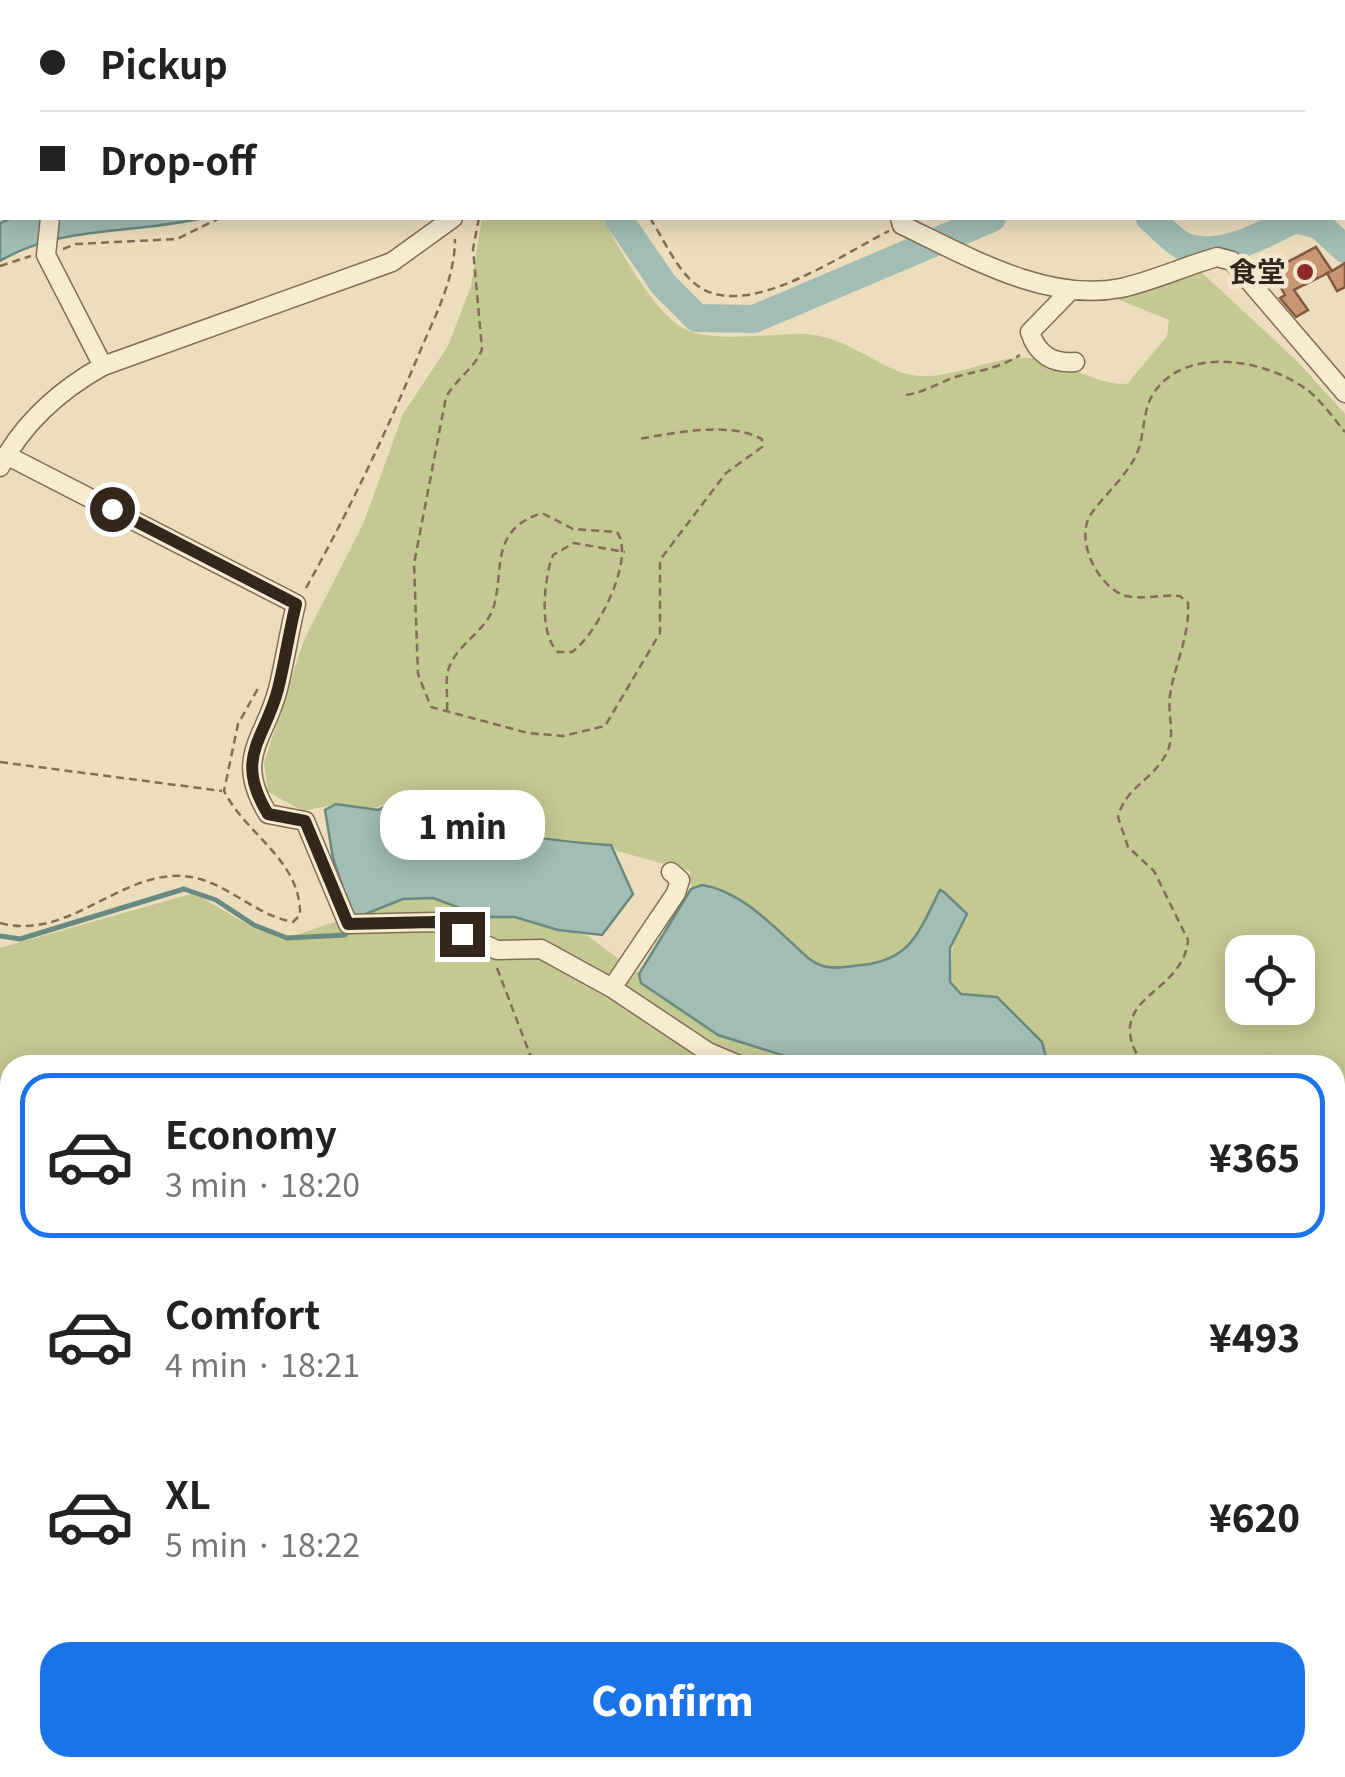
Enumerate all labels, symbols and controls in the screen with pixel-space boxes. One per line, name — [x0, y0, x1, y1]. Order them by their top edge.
text: Pickup — [100, 35, 228, 90]
text: Drop-off — [100, 131, 256, 186]
place label: 食堂 — [1229, 250, 1285, 290]
marker: 食堂 — [1294, 261, 1316, 283]
route start — [90, 487, 135, 532]
callout: 1 min — [380, 789, 544, 859]
text: 1 min — [418, 802, 507, 848]
route end — [440, 912, 485, 957]
map controls — [1225, 935, 1315, 1025]
button: locate — [1225, 935, 1315, 1025]
text: Economy — [165, 1105, 337, 1160]
icon: car — [45, 1111, 135, 1201]
text: ¥365 — [1209, 1128, 1300, 1183]
text: 3 min · 18:20 — [165, 1160, 360, 1206]
text: Comfort — [165, 1285, 320, 1340]
icon: car — [45, 1291, 135, 1381]
text: ¥493 — [1209, 1308, 1300, 1363]
text: 4 min · 18:21 — [165, 1340, 360, 1386]
text: XL — [165, 1465, 211, 1520]
icon: car — [45, 1471, 135, 1561]
text: ¥620 — [1209, 1488, 1300, 1543]
text: 5 min · 18:22 — [165, 1520, 360, 1566]
button: Confirm — [40, 1642, 1305, 1757]

